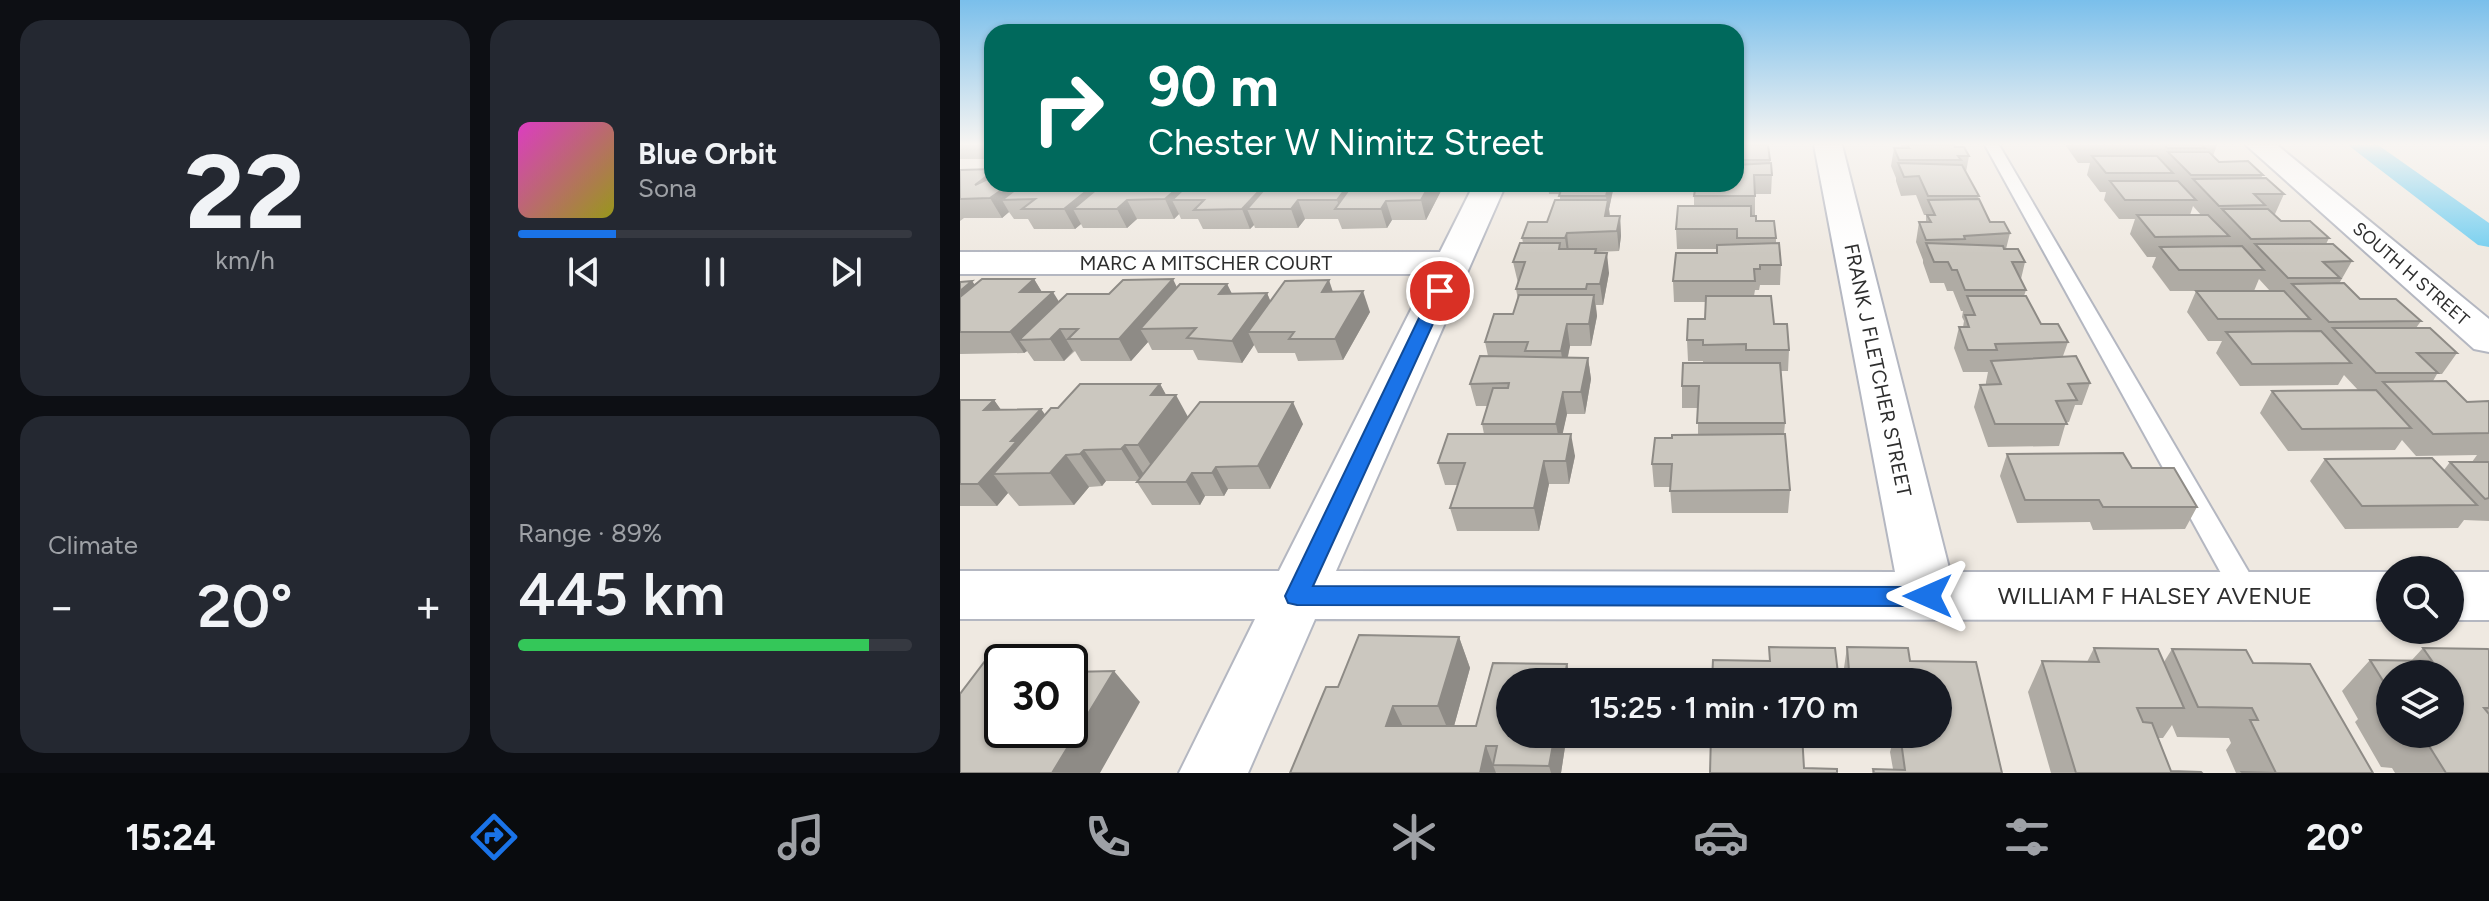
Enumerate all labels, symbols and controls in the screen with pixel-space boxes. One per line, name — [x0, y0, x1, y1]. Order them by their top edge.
text: 90 m — [1148, 53, 1279, 120]
icon: right — [1016, 56, 1120, 160]
text: Chester W Nimitz Street — [1148, 121, 1544, 164]
text: 22 — [185, 129, 305, 254]
text: Blue Orbit — [638, 135, 777, 172]
text: Sona — [638, 172, 697, 204]
street label: SOUTH H STREET — [2348, 217, 2474, 331]
street label: FRANK J FLETCHER STREET — [1839, 241, 1917, 499]
text: km/h — [215, 244, 275, 276]
icon: previous — [562, 250, 606, 294]
icon: pause — [693, 250, 737, 294]
icon: next — [824, 250, 868, 294]
street label: MARC A MITSCHER COURT — [1080, 251, 1332, 275]
pin — [1406, 257, 1474, 325]
icon: arrive — [1418, 269, 1462, 313]
text: Range · 89% — [518, 517, 662, 549]
text: Climate — [48, 529, 138, 561]
position arrow — [1886, 554, 1970, 638]
map controls — [2376, 556, 2464, 748]
button: search — [2376, 556, 2464, 644]
text: 445 km — [518, 558, 725, 630]
text: 20° — [197, 570, 293, 642]
text: − — [48, 580, 75, 633]
text: + — [415, 580, 442, 633]
street label: WILLIAM F HALSEY AVENUE — [1998, 581, 2312, 610]
speed limit sign: 30 — [984, 644, 1088, 748]
button: layers — [2376, 660, 2464, 748]
text: 15:25 · 1 min · 170 m — [1590, 689, 1858, 726]
icon: directions — [466, 809, 522, 865]
icon: music — [773, 809, 829, 865]
icon: phone — [1080, 809, 1136, 865]
icon: climate — [1386, 809, 1442, 865]
icon: car — [1693, 809, 1749, 865]
icon: filters — [1999, 809, 2055, 865]
text: 15:24 — [125, 816, 216, 859]
text: 20° — [2306, 816, 2364, 859]

